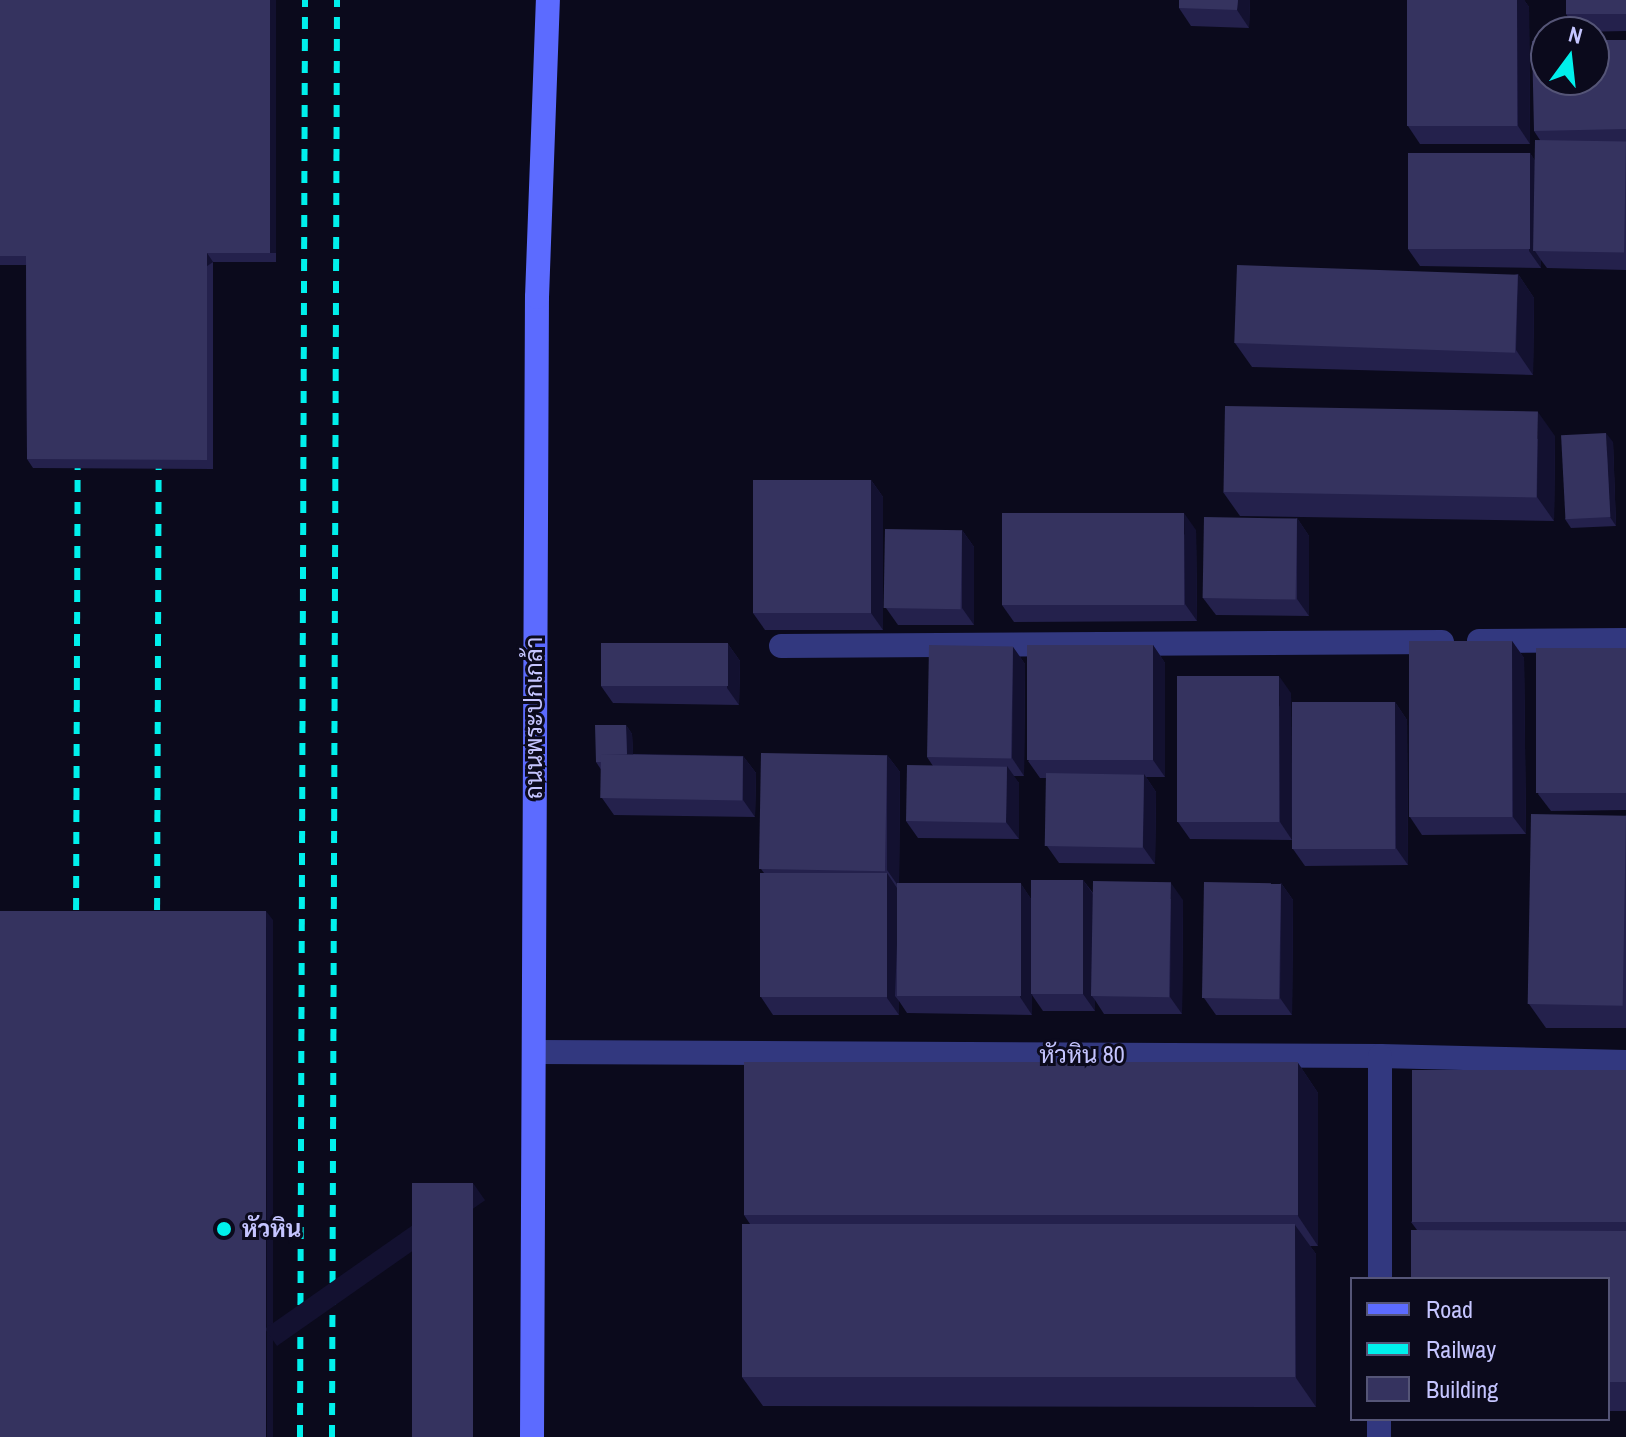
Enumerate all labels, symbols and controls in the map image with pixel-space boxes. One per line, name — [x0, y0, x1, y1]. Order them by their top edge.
north arrow — [1530, 16, 1610, 96]
text: N — [1566, 19, 1586, 51]
street label: ถนนพระปกเกล้า — [520, 637, 548, 799]
street label: หัวหิน 80 — [1039, 1041, 1125, 1069]
place label: หัวหิน — [242, 1215, 301, 1243]
marker: หัวหิน — [213, 1218, 235, 1240]
legend — [1350, 1277, 1610, 1421]
text: Road — [1426, 1293, 1473, 1325]
text: Railway — [1426, 1333, 1496, 1365]
text: Building — [1426, 1373, 1498, 1405]

